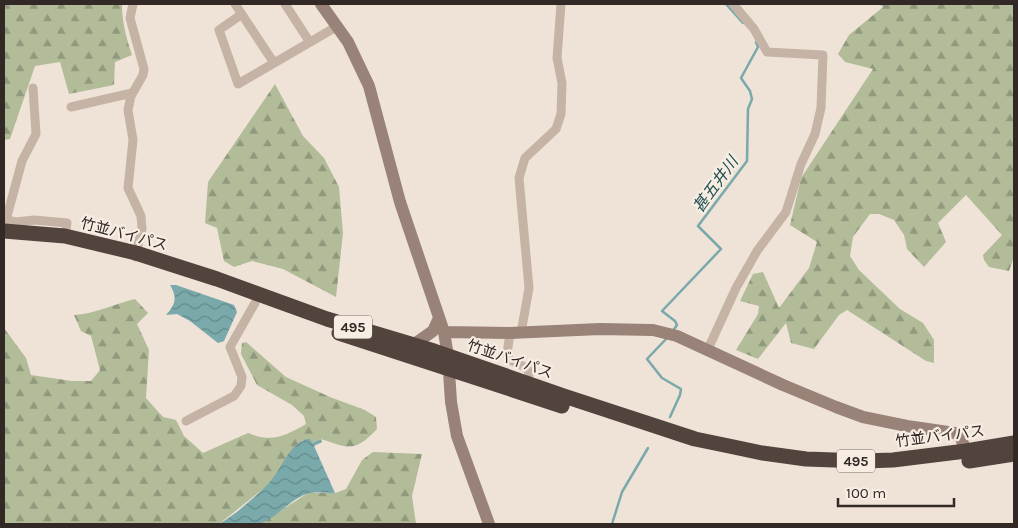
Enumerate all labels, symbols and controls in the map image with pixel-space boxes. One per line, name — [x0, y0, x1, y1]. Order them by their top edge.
water label: 甚五井川 — [689, 151, 743, 216]
street label: 竹並バイパス — [78, 214, 170, 254]
road number: 495 — [334, 316, 372, 338]
street label: 竹並バイパス — [465, 336, 555, 382]
street label: 竹並バイパス — [894, 422, 986, 450]
road number: 495 — [837, 450, 875, 472]
scale bar — [838, 476, 954, 508]
text: 100 m — [846, 484, 886, 502]

